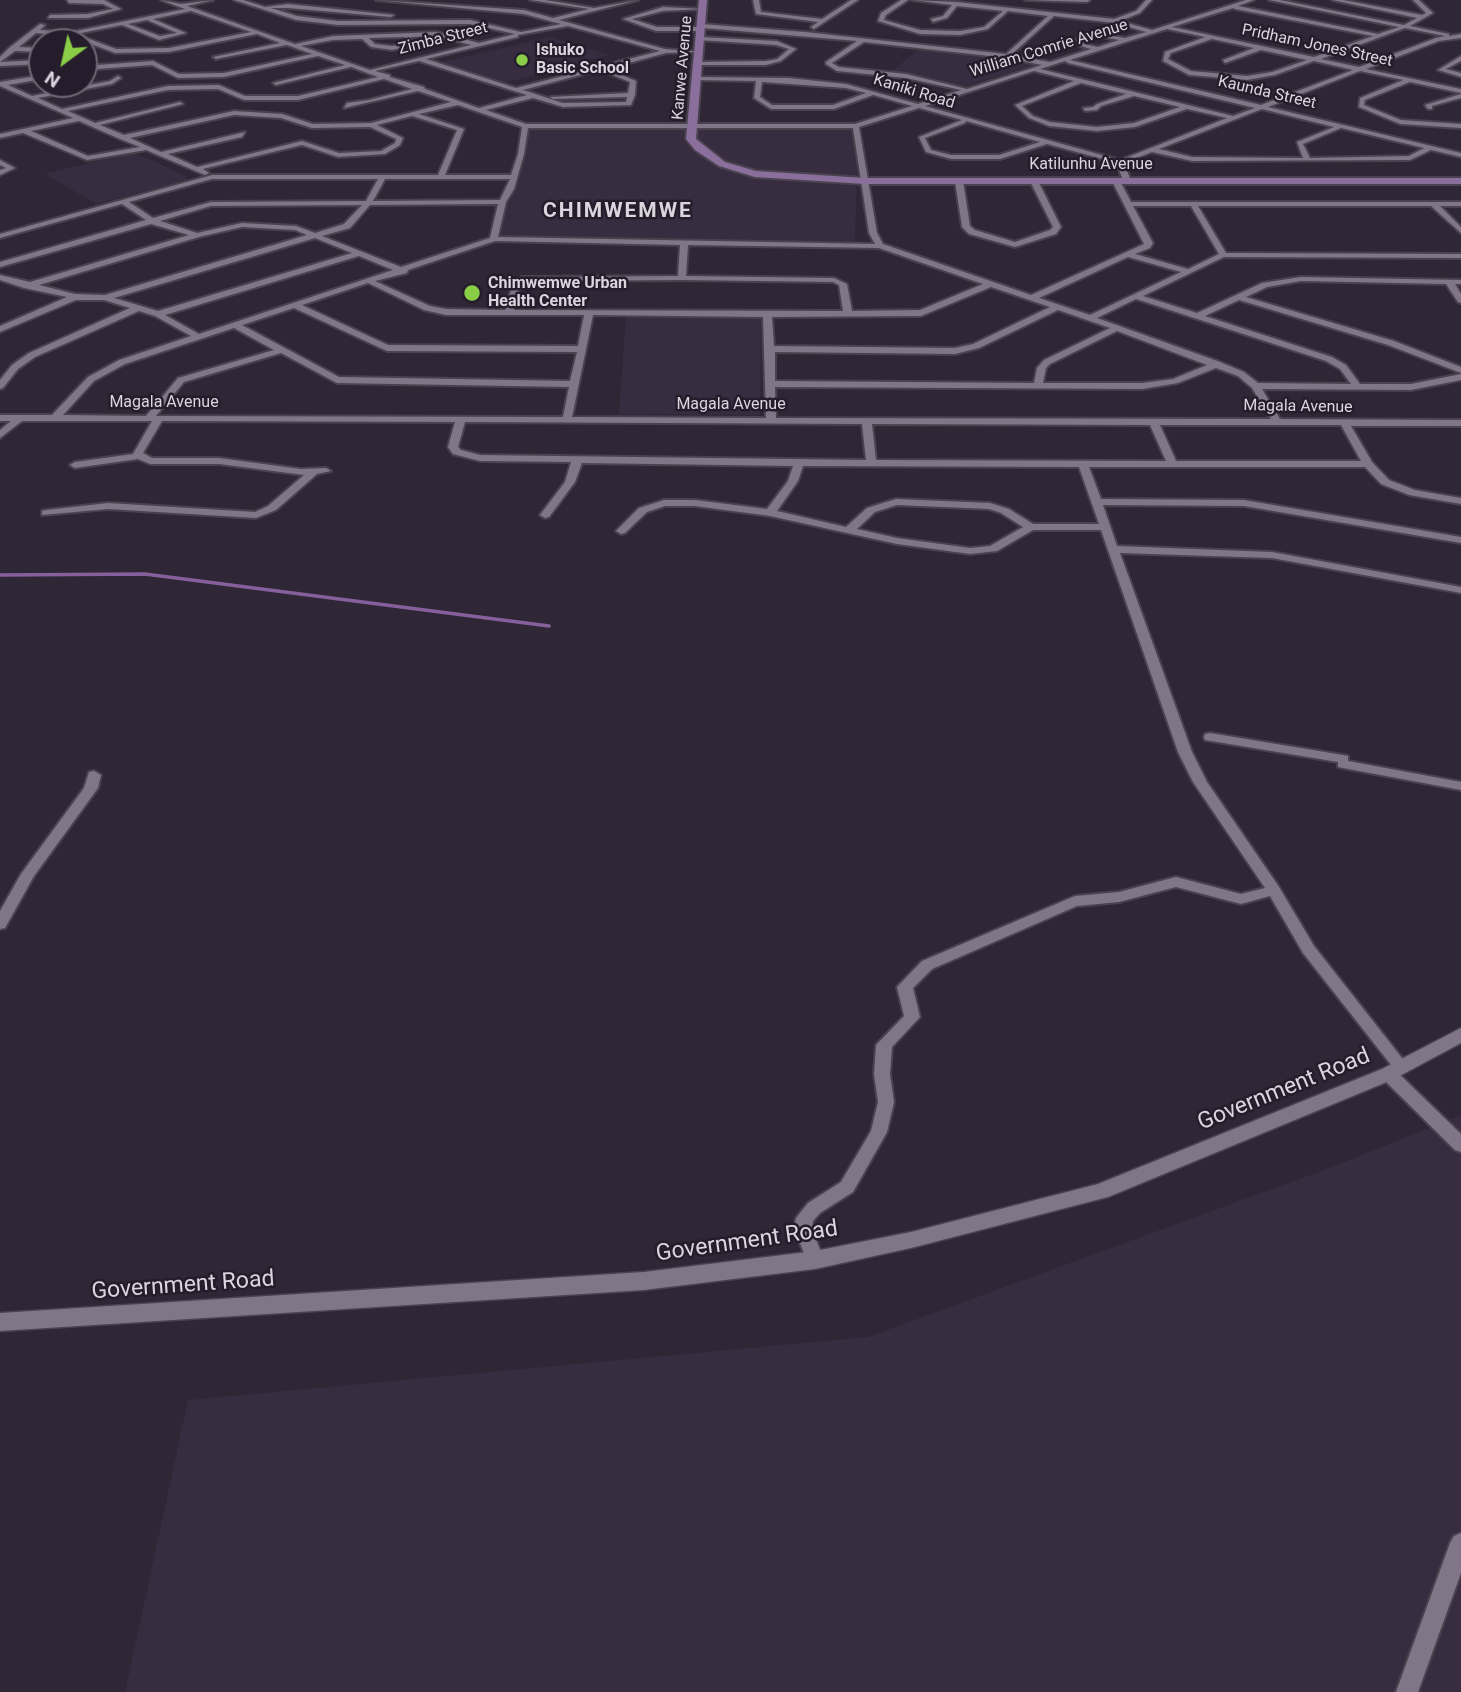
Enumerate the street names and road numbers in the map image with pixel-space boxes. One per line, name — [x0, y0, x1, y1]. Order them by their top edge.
street label: Kanwe Avenue — [669, 15, 697, 121]
street label: William Comrie Avenue — [968, 16, 1130, 82]
street label: Zimba Street — [396, 19, 490, 59]
street label: Pridham Jones Street — [1240, 21, 1394, 71]
street label: Kaniki Road — [871, 71, 957, 113]
street label: Kaunda Street — [1216, 72, 1318, 114]
street label: Katilunhu Avenue — [1029, 155, 1153, 175]
street label: Magala Avenue — [109, 393, 219, 413]
street label: Magala Avenue — [676, 395, 786, 415]
street label: Magala Avenue — [1243, 396, 1353, 418]
street label: Government Road — [1194, 1043, 1374, 1137]
street label: Government Road — [654, 1216, 840, 1268]
street label: Government Road — [91, 1266, 275, 1306]

